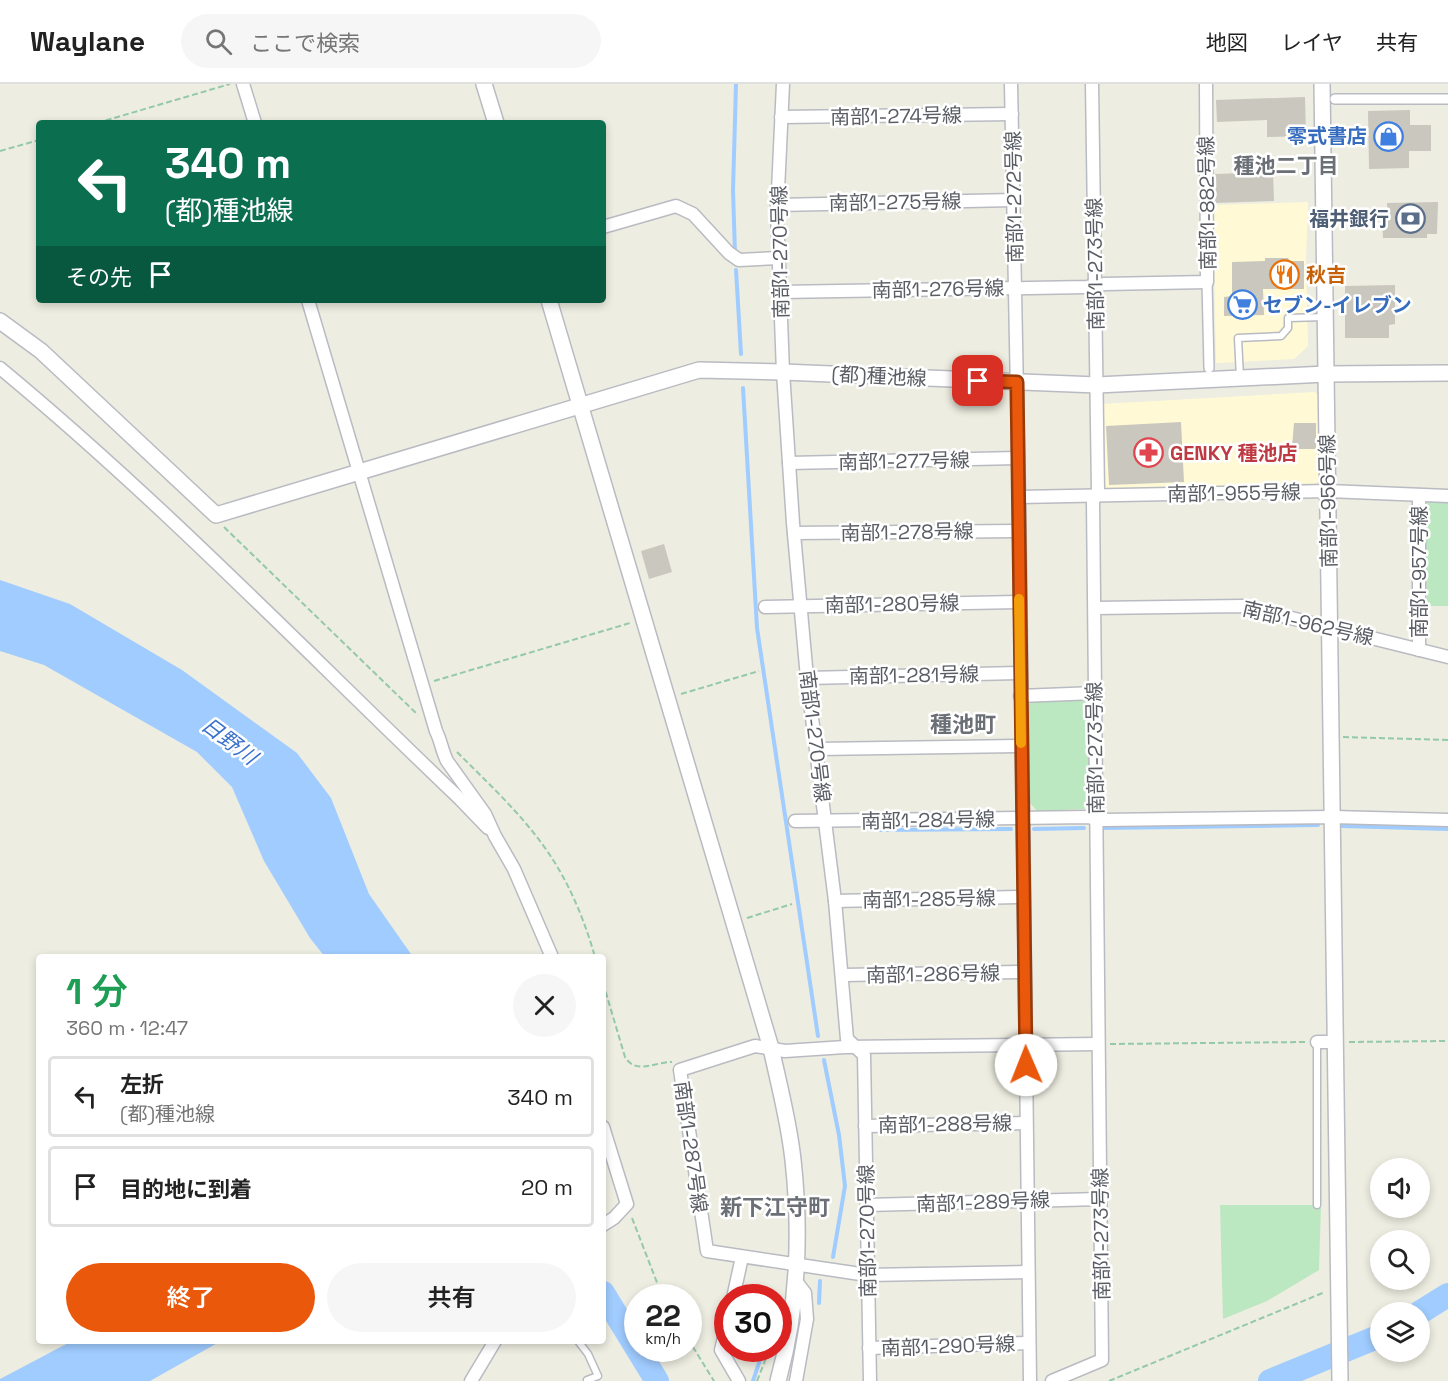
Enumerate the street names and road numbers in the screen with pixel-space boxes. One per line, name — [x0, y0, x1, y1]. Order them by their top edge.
street label: 南部1-274号線 — [830, 102, 962, 130]
street label: 南部1-272号線 — [1000, 131, 1028, 263]
street label: 南部1-882号線 — [1193, 136, 1221, 270]
street label: 南部1-270号線 — [766, 185, 794, 319]
street label: 南部1-275号線 — [828, 188, 962, 216]
street label: 南部1-273号線 — [1081, 197, 1109, 331]
street label: 南部1-276号線 — [871, 275, 1005, 303]
street label: (都)種池線 — [831, 361, 927, 391]
street label: 南部1-956号線 — [1314, 434, 1342, 568]
street label: 南部1-277号線 — [838, 447, 970, 475]
street label: 南部1-955号線 — [1167, 479, 1301, 507]
street label: 南部1-957号線 — [1406, 506, 1432, 638]
street label: 南部1-278号線 — [840, 518, 974, 546]
street label: 南部1-280号線 — [824, 590, 960, 618]
street label: 南部1-962号線 — [1240, 595, 1376, 651]
street label: 南部1-281号線 — [849, 661, 979, 689]
street label: 南部1-270号線 — [794, 668, 836, 804]
street label: 南部1-273号線 — [1081, 681, 1109, 815]
street label: 南部1-284号線 — [861, 806, 995, 834]
street label: 南部1-285号線 — [862, 885, 996, 913]
street label: 南部1-286号線 — [866, 960, 1000, 988]
street label: 南部1-287号線 — [669, 1079, 713, 1215]
street label: 南部1-288号線 — [878, 1110, 1012, 1138]
street label: 南部1-270号線 — [853, 1164, 881, 1298]
street label: 南部1-273号線 — [1087, 1167, 1115, 1301]
street label: 南部1-289号線 — [915, 1187, 1051, 1217]
street label: 南部1-290号線 — [880, 1331, 1016, 1361]

